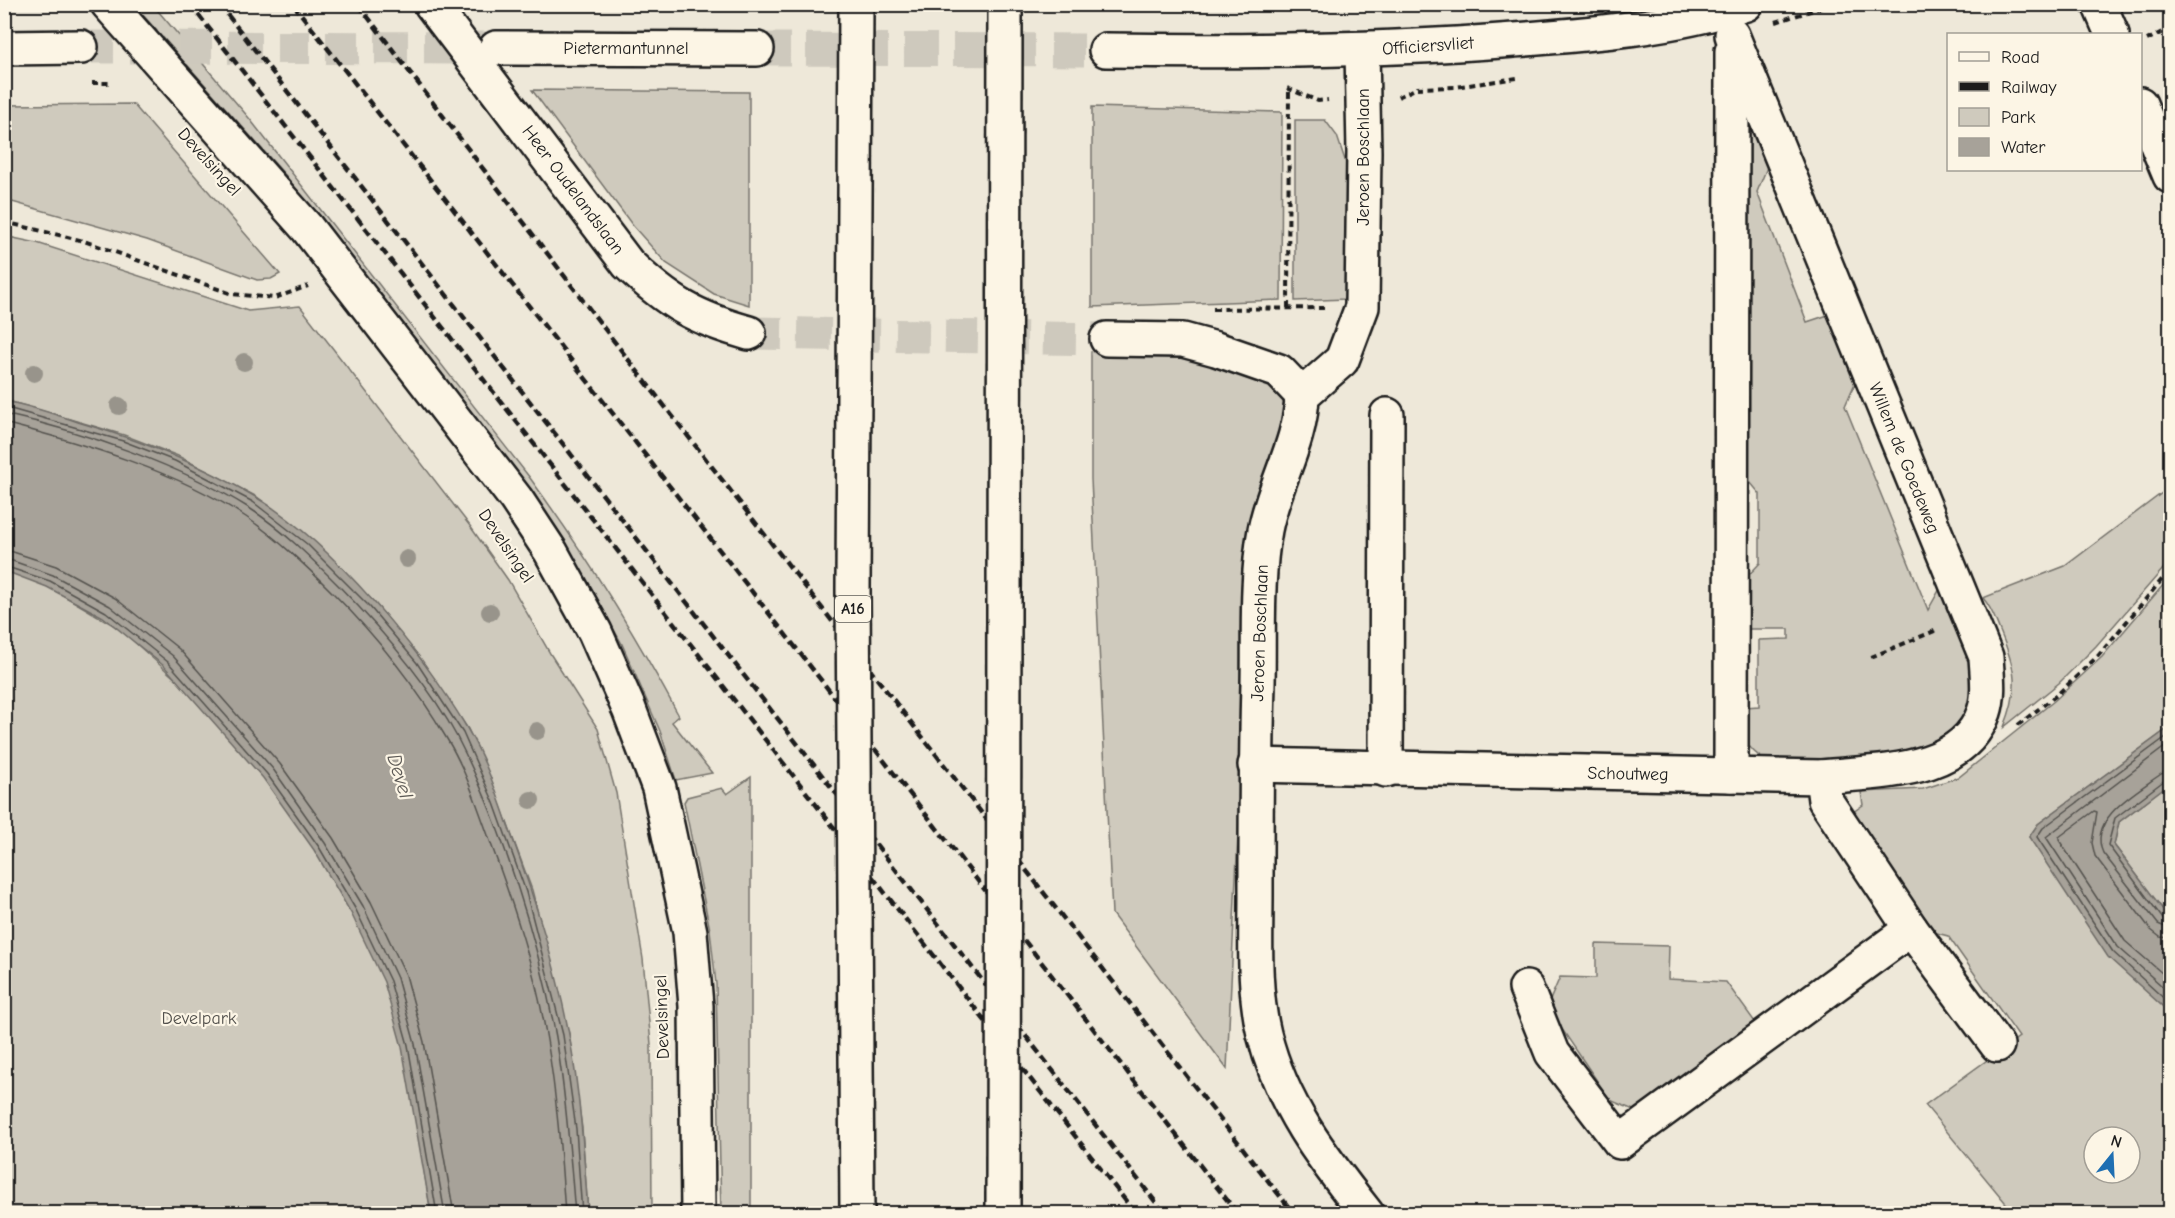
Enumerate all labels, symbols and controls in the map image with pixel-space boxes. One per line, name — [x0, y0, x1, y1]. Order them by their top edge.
street label: Officiersvliet — [1381, 32, 1475, 60]
legend — [1947, 33, 2142, 171]
street label: Pietermantunnel — [563, 38, 689, 59]
text: Road — [2001, 47, 2040, 68]
text: Railway — [2001, 77, 2058, 98]
street label: Jeroen Boschlaan — [1353, 88, 1374, 226]
text: Park — [2001, 107, 2036, 128]
street label: Heer Oudelandslaan — [518, 121, 628, 259]
street label: Develsingel — [173, 124, 245, 200]
text: Water — [2001, 137, 2046, 158]
street label: Willem de Goedeweg — [1864, 379, 1944, 537]
street label: Develsingel — [474, 505, 538, 587]
street label: Jeroen Boschlaan — [1247, 564, 1273, 702]
road number: A16 — [835, 596, 871, 622]
water label: Devel — [382, 751, 418, 802]
street label: Schoutweg — [1587, 763, 1669, 785]
street label: Develsingel — [650, 974, 674, 1060]
park label: Develpark — [161, 1008, 237, 1029]
north arrow — [2082, 1125, 2142, 1185]
text: N — [2109, 1132, 2124, 1152]

